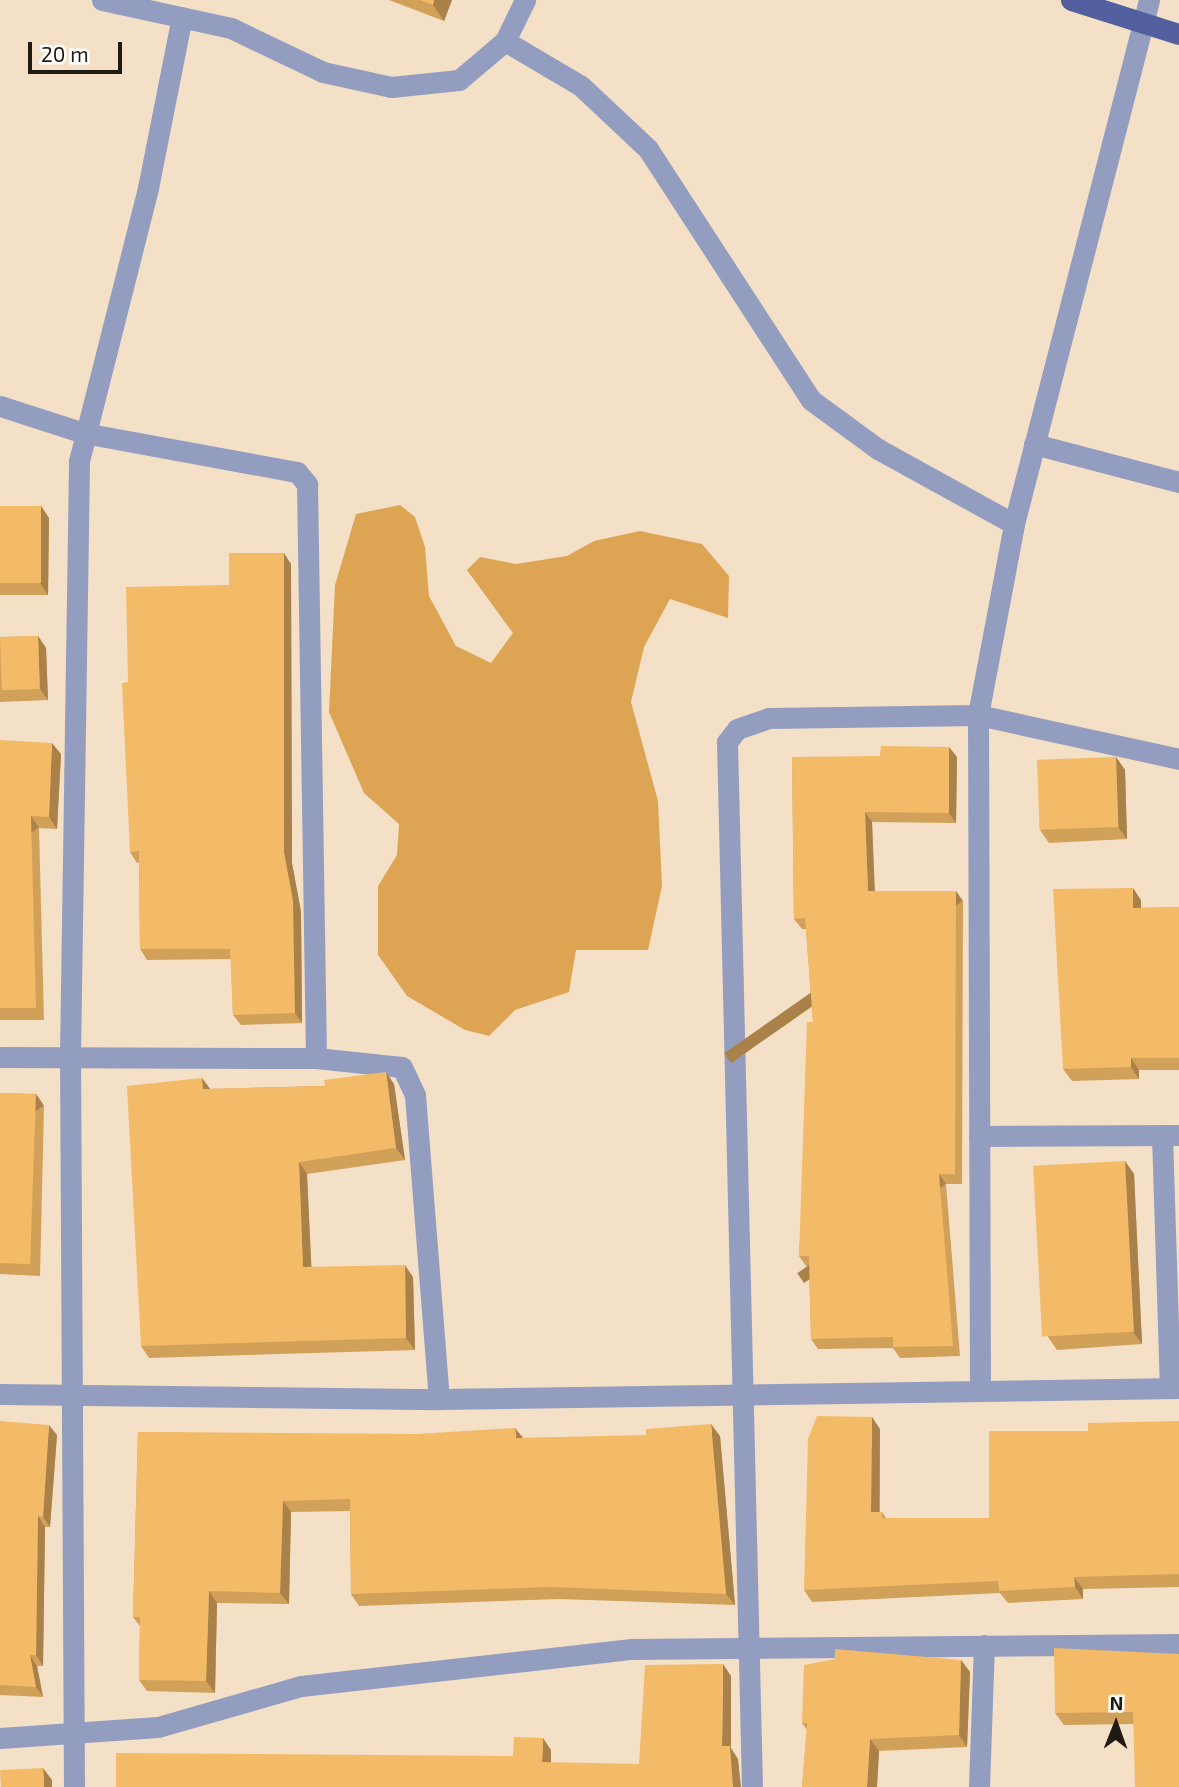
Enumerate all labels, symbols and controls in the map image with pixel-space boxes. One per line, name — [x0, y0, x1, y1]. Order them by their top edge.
scale bar — [32, 28, 126, 72]
text: 20 m — [41, 41, 89, 66]
north arrow — [1081, 1689, 1151, 1759]
text: N — [1109, 1691, 1123, 1714]

